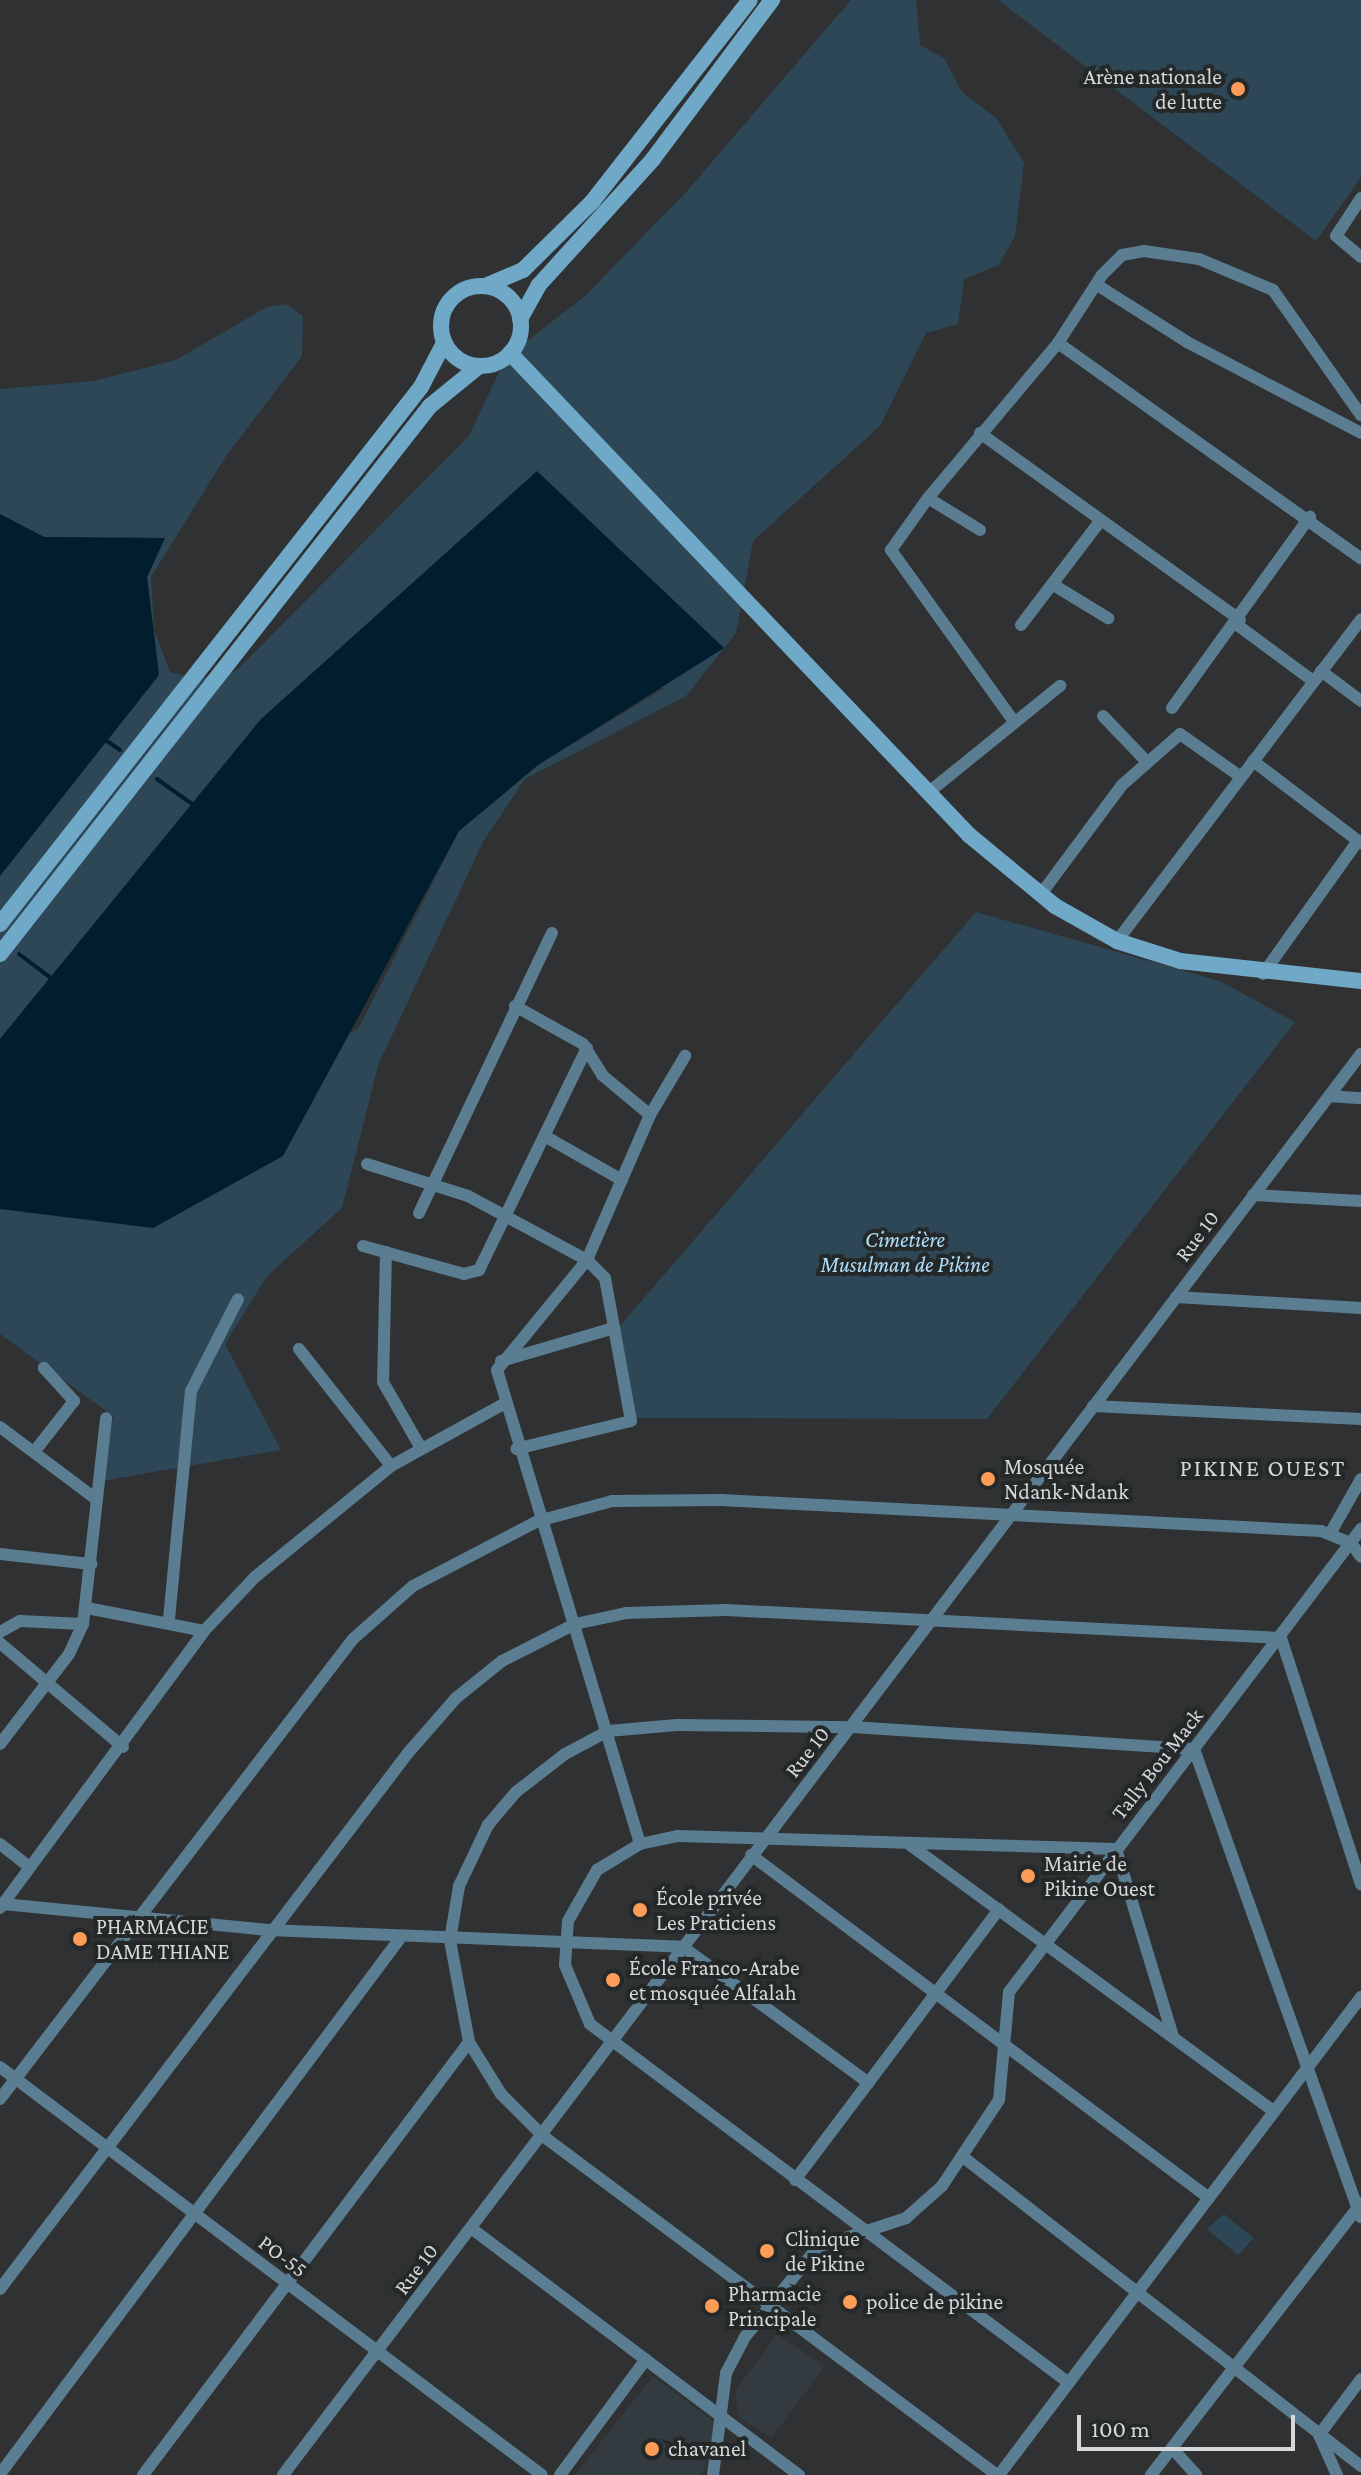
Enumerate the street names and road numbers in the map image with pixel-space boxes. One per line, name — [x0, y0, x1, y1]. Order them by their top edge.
street label: Rue 10 — [1169, 1205, 1225, 1267]
street label: Tally Bou Mack — [1105, 1703, 1209, 1825]
street label: Rue 10 — [779, 1721, 835, 1783]
street label: PO-55 — [253, 2229, 313, 2283]
street label: Rue 10 — [388, 2238, 444, 2300]

